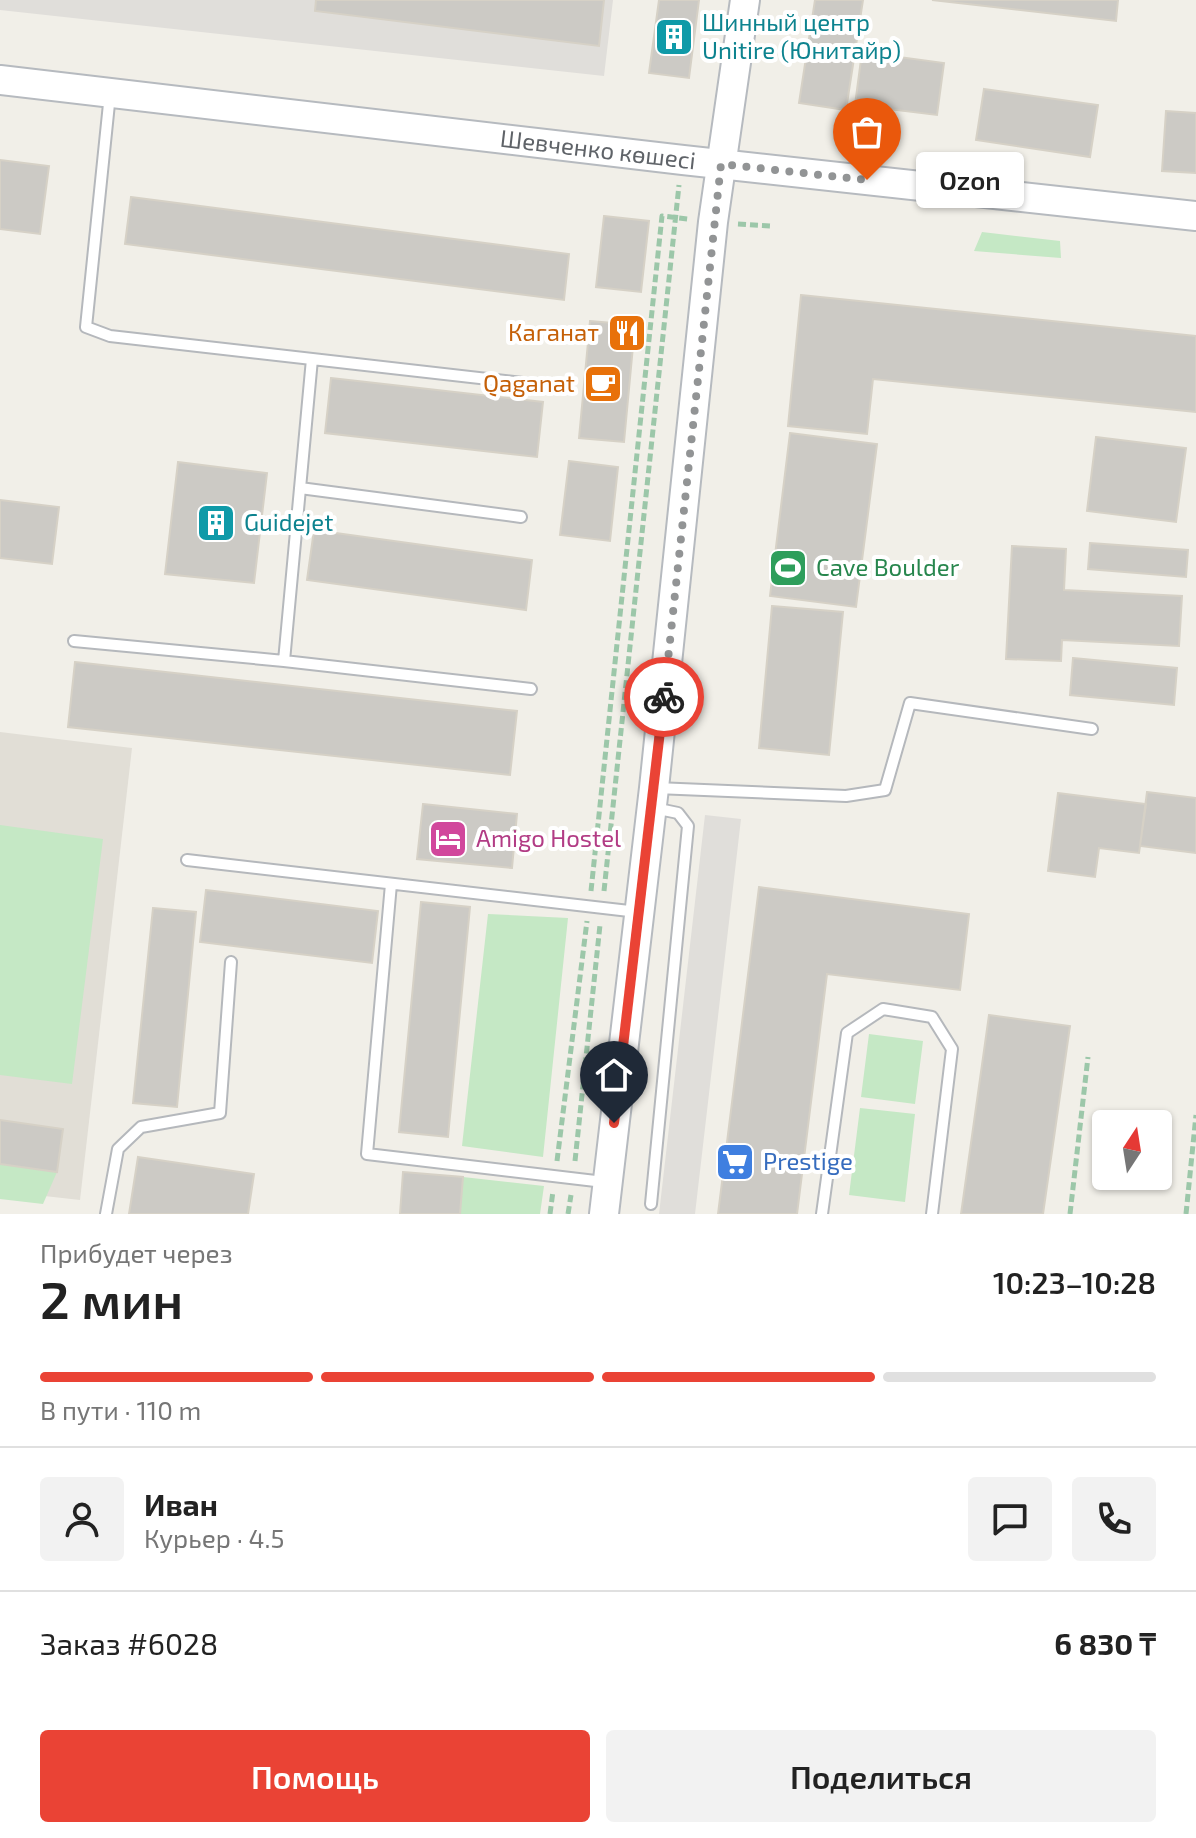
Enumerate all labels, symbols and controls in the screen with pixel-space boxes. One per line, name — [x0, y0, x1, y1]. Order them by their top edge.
place label: Шинный центр Unitire (Юнитайр) — [702, 7, 901, 64]
building icon: Шинный центр Unitire (Юнитайр) — [653, 16, 695, 58]
pin — [833, 98, 901, 180]
icon: bag — [845, 110, 889, 154]
street label: Шевченко көшесі — [499, 123, 697, 174]
callout: Ozon — [915, 152, 1023, 208]
text: Ozon — [939, 164, 1001, 195]
restaurant icon: Каганат — [606, 312, 648, 354]
place label: Каганат — [508, 317, 599, 346]
cafe icon: Qaganat — [582, 363, 624, 405]
place label: Qaganat — [483, 368, 575, 397]
building icon: Guidejet — [195, 502, 237, 544]
place label: Guidejet — [244, 507, 333, 536]
sports icon: Cave Boulder — [767, 547, 809, 589]
place label: Cave Boulder — [816, 552, 960, 581]
courier — [624, 657, 704, 737]
icon: bike — [642, 675, 686, 719]
hotel icon: Amigo Hostel — [427, 818, 469, 860]
place label: Amigo Hostel — [476, 823, 621, 852]
pin — [580, 1041, 648, 1123]
icon: home — [592, 1053, 636, 1097]
north arrow — [1092, 1110, 1172, 1190]
map controls — [1092, 1110, 1172, 1190]
supermarket icon: Prestige — [714, 1141, 756, 1183]
place label: Prestige — [763, 1146, 853, 1175]
text: Прибудет через — [40, 1237, 233, 1268]
text: 10:23–10:28 — [993, 1264, 1156, 1300]
text: 2 мин — [40, 1267, 183, 1329]
text: В пути · 110 m — [40, 1394, 201, 1425]
button: person — [40, 1477, 124, 1561]
button: chat — [968, 1477, 1052, 1561]
button: phone — [1072, 1477, 1156, 1561]
text: Иван — [144, 1486, 218, 1522]
text: Курьер · 4.5 — [144, 1522, 284, 1553]
text: Заказ #6028 — [40, 1625, 218, 1661]
text: 6 830 ₸ — [1054, 1625, 1156, 1661]
button: Помощь — [40, 1730, 590, 1822]
button: Поделиться — [606, 1730, 1156, 1822]

